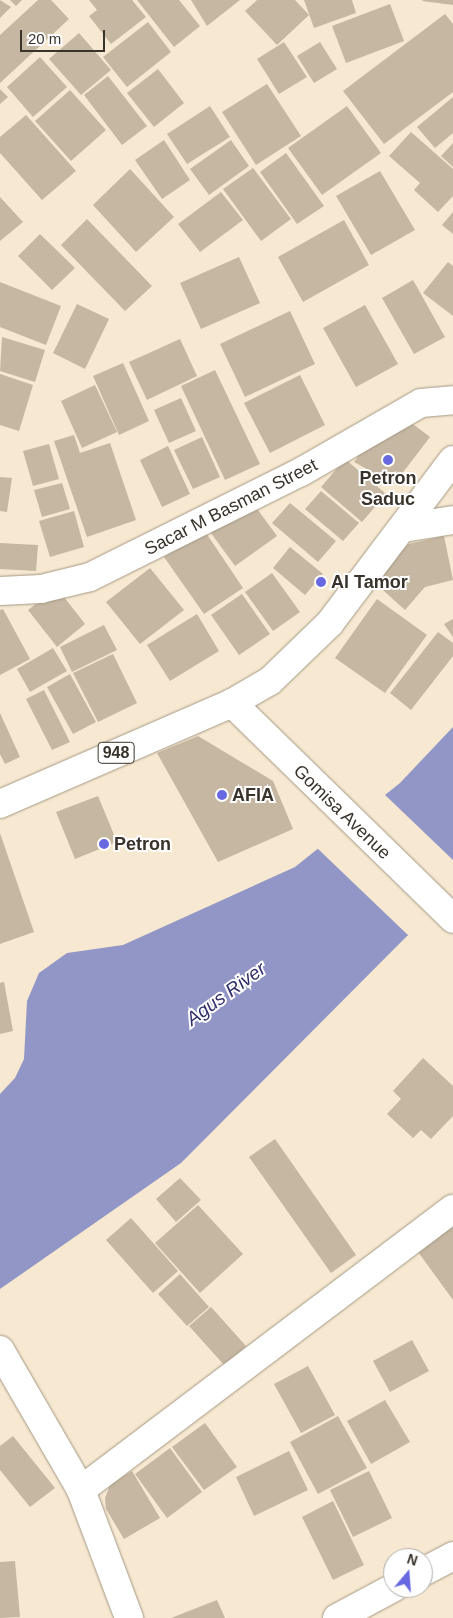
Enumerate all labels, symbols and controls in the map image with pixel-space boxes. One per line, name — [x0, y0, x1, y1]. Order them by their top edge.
scale bar — [22, 20, 108, 52]
text: 20 m — [28, 30, 61, 47]
street label: Sacar M Basman Street — [141, 454, 321, 560]
marker: Petron Saduc — [382, 454, 394, 466]
place label: Petron Saduc — [359, 468, 417, 510]
place label: Al Tamor — [331, 571, 408, 593]
marker: Al Tamor — [315, 576, 327, 588]
road number: 948 — [97, 740, 135, 766]
street label: Gomisa Avenue — [289, 760, 395, 864]
place label: AFIA — [232, 784, 274, 806]
marker: AFIA — [216, 789, 228, 801]
place label: Petron — [114, 833, 171, 855]
marker: Petron — [98, 838, 110, 850]
water label: Agus River — [182, 957, 270, 1031]
north arrow — [383, 1548, 433, 1598]
text: N — [405, 1551, 420, 1569]

